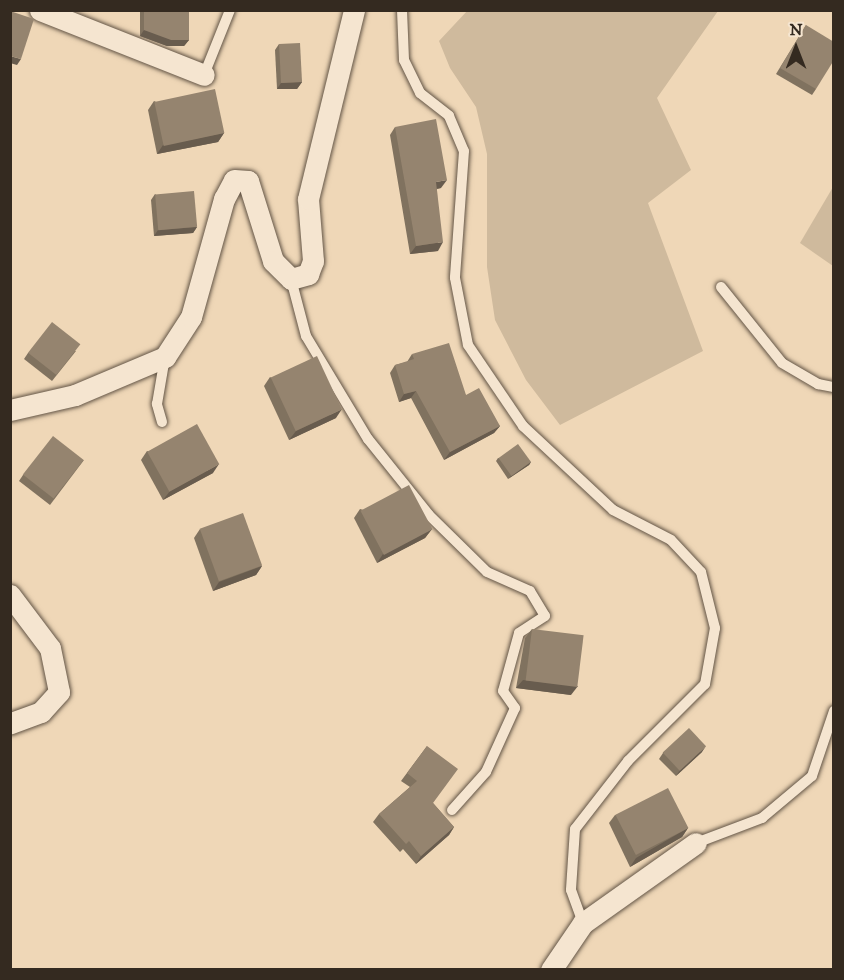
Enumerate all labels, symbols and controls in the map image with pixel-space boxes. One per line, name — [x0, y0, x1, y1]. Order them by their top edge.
north arrow — [766, 18, 826, 78]
text: N — [789, 20, 803, 40]

